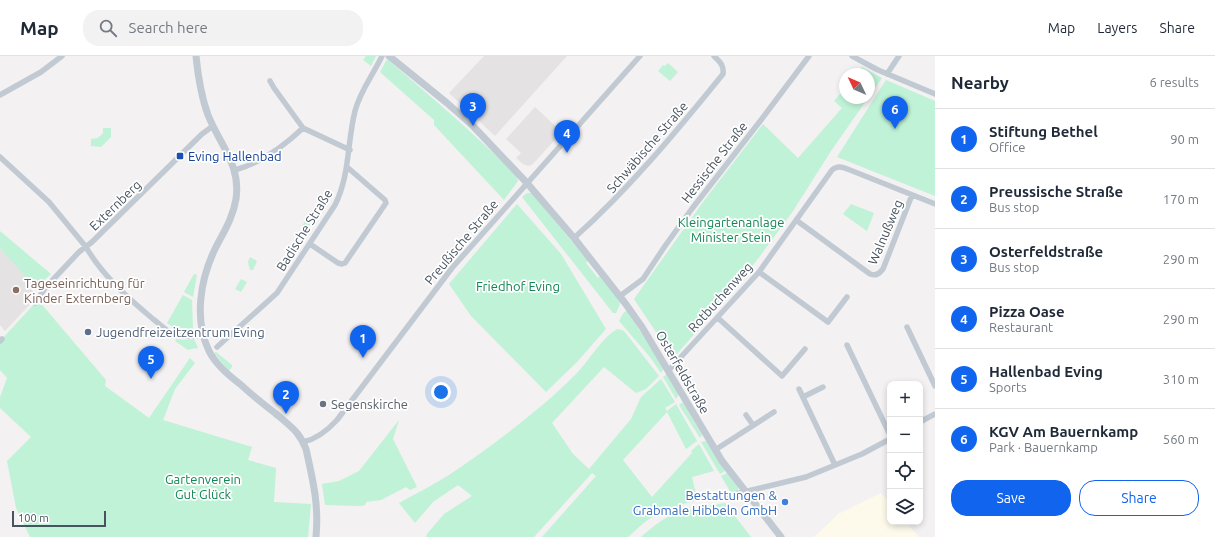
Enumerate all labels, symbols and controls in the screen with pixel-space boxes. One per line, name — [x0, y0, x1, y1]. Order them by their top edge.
search box — [83, 10, 363, 46]
text: Map — [20, 17, 59, 39]
icon: search — [97, 17, 119, 39]
text: Search here — [129, 19, 208, 36]
text: Map — [1048, 20, 1075, 36]
text: Layers — [1097, 20, 1137, 36]
text: Share — [1159, 20, 1195, 36]
north arrow — [839, 68, 875, 104]
text: Nearby — [951, 73, 1009, 92]
text: 6 results — [1149, 75, 1199, 89]
pin: 3 — [460, 93, 486, 126]
pin: 6 — [882, 96, 908, 129]
street label: Schwäbische Straße — [604, 99, 690, 195]
street label: Hessische Straße — [678, 119, 750, 205]
pin: 4 — [554, 120, 580, 153]
text: Stiftung Bethel — [989, 123, 1098, 140]
text: 1 — [960, 132, 968, 146]
text: 90 m — [1170, 132, 1199, 146]
text: Office — [989, 140, 1025, 154]
place label: Eving Hallenbad — [188, 149, 282, 163]
marker: Eving Hallenbad — [175, 151, 185, 161]
street label: Externberg — [86, 177, 144, 233]
text: Preussische Straße — [989, 183, 1123, 200]
street label: Badische Straße — [273, 187, 335, 273]
text: 2 — [960, 192, 968, 206]
text: 170 m — [1163, 192, 1199, 206]
street label: Preußische Straße — [422, 197, 500, 287]
street label: Walnußweg — [865, 197, 905, 267]
text: Bus stop — [989, 200, 1039, 214]
park label: Kleingartenanlage Minister Stein — [678, 215, 784, 244]
text: Osterfeldstraße — [989, 243, 1103, 260]
text: 3 — [960, 252, 968, 266]
text: 290 m — [1163, 252, 1199, 266]
street label: Rotbuchenweg — [685, 259, 755, 335]
text: Bus stop — [989, 260, 1039, 274]
place label: Tageseinrichtung für Kinder Externberg — [24, 276, 145, 305]
park label: Friedhof Eving — [476, 279, 560, 293]
marker: Tageseinrichtung für Kinder Externberg — [11, 285, 21, 295]
text: Pizza Oase — [989, 303, 1065, 320]
text: 4 — [960, 312, 968, 326]
text: 290 m — [1163, 312, 1199, 326]
text: Restaurant — [989, 320, 1053, 334]
place label: Jugendfreizeitzentrum Eving — [96, 325, 265, 339]
pin: 1 — [350, 325, 376, 358]
marker: Jugendfreizeitzentrum Eving — [83, 327, 93, 337]
street label: Osterfeldstraße — [654, 328, 712, 416]
pin: 5 — [138, 346, 164, 379]
text: Hallenbad Eving — [989, 363, 1103, 380]
text: 5 — [960, 372, 968, 386]
text: 310 m — [1163, 372, 1199, 386]
text: Sports — [989, 380, 1027, 394]
pin: 2 — [273, 381, 299, 414]
map controls — [887, 381, 923, 525]
button: + — [887, 381, 923, 417]
your location — [431, 382, 451, 402]
place label: Segenskirche — [331, 397, 408, 411]
marker: Segenskirche — [318, 399, 328, 409]
button: − — [887, 417, 923, 453]
text: KGV Am Bauernkamp — [989, 423, 1138, 440]
text: 6 — [960, 432, 968, 446]
text: 560 m — [1163, 432, 1199, 446]
text: Park · Bauernkamp — [989, 440, 1098, 454]
button: locate — [887, 453, 923, 489]
park label: Gartenverein Gut Glück — [165, 472, 241, 501]
button: Save — [951, 480, 1071, 516]
button: Share — [1079, 480, 1199, 516]
place label: Bestattungen & Grabmale Hibbeln GmbH — [633, 488, 777, 517]
button: layers — [887, 489, 923, 525]
marker: Bestattungen & Grabmale Hibbeln GmbH — [780, 497, 790, 507]
scale bar — [12, 509, 106, 528]
text: 100 m — [18, 512, 49, 524]

